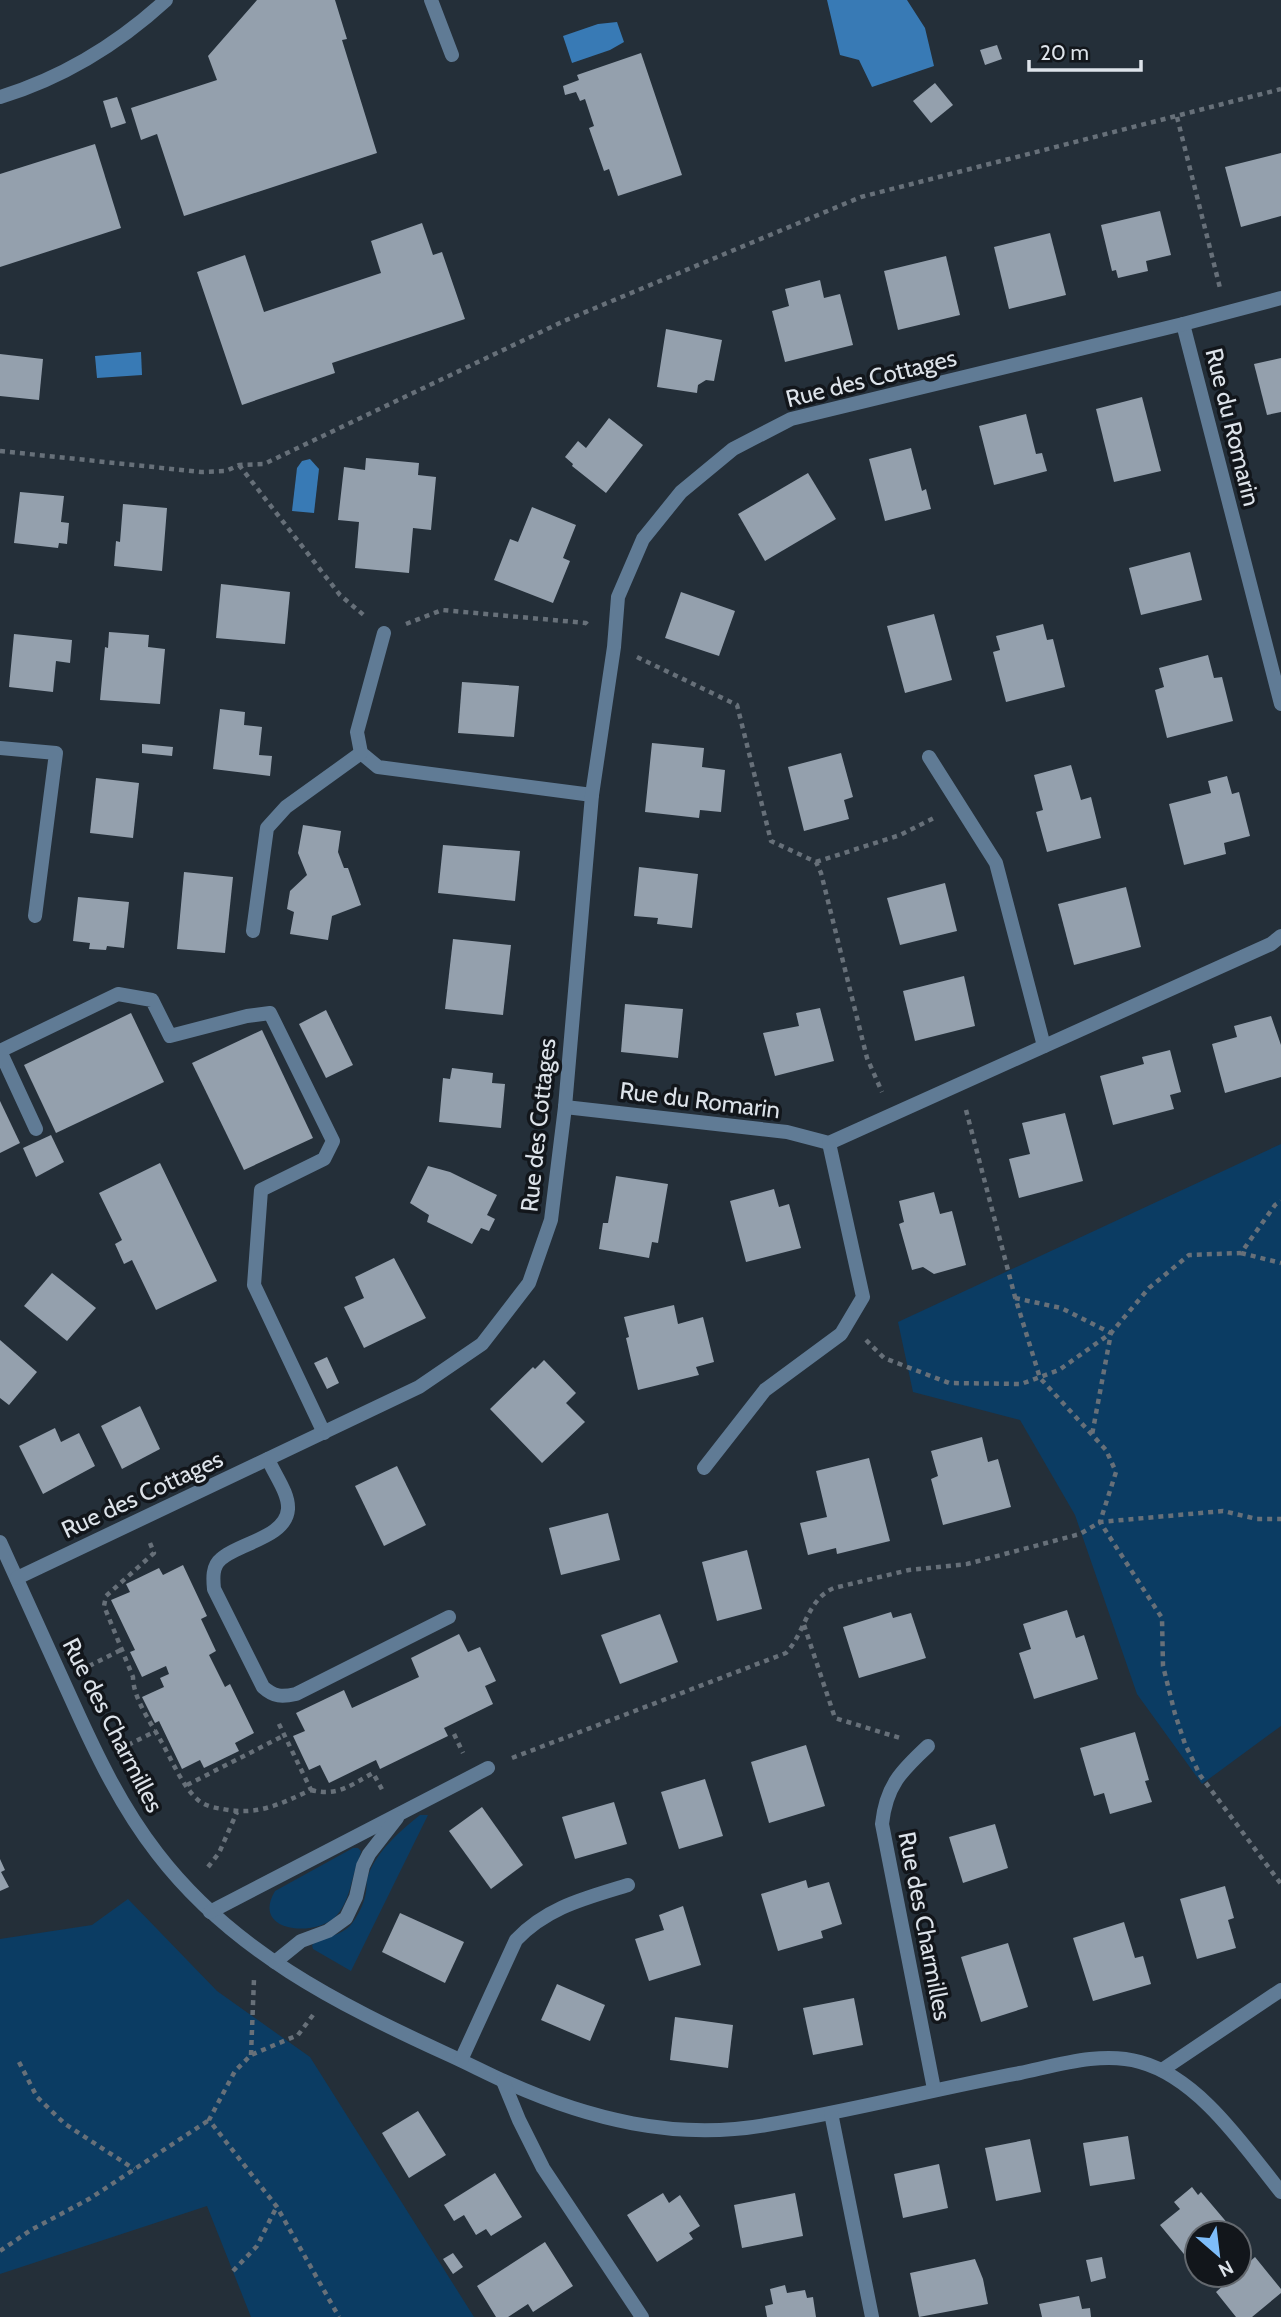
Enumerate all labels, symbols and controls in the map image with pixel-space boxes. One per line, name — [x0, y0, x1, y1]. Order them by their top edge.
scale bar — [1029, 28, 1141, 72]
text: 20 m — [1040, 40, 1089, 65]
street label: Rue des Cottages — [783, 343, 959, 413]
street label: Rue du Romarin — [1199, 345, 1267, 509]
street label: Rue des Cottages — [514, 1037, 562, 1213]
street label: Rue du Romarin — [618, 1076, 782, 1124]
street label: Rue des Cottages — [57, 1444, 227, 1544]
street label: Rue des Charmilles — [57, 1633, 169, 1817]
street label: Rue des Charmilles — [892, 1829, 958, 2023]
north arrow — [1183, 2219, 1253, 2289]
text: N — [1214, 2255, 1237, 2282]

